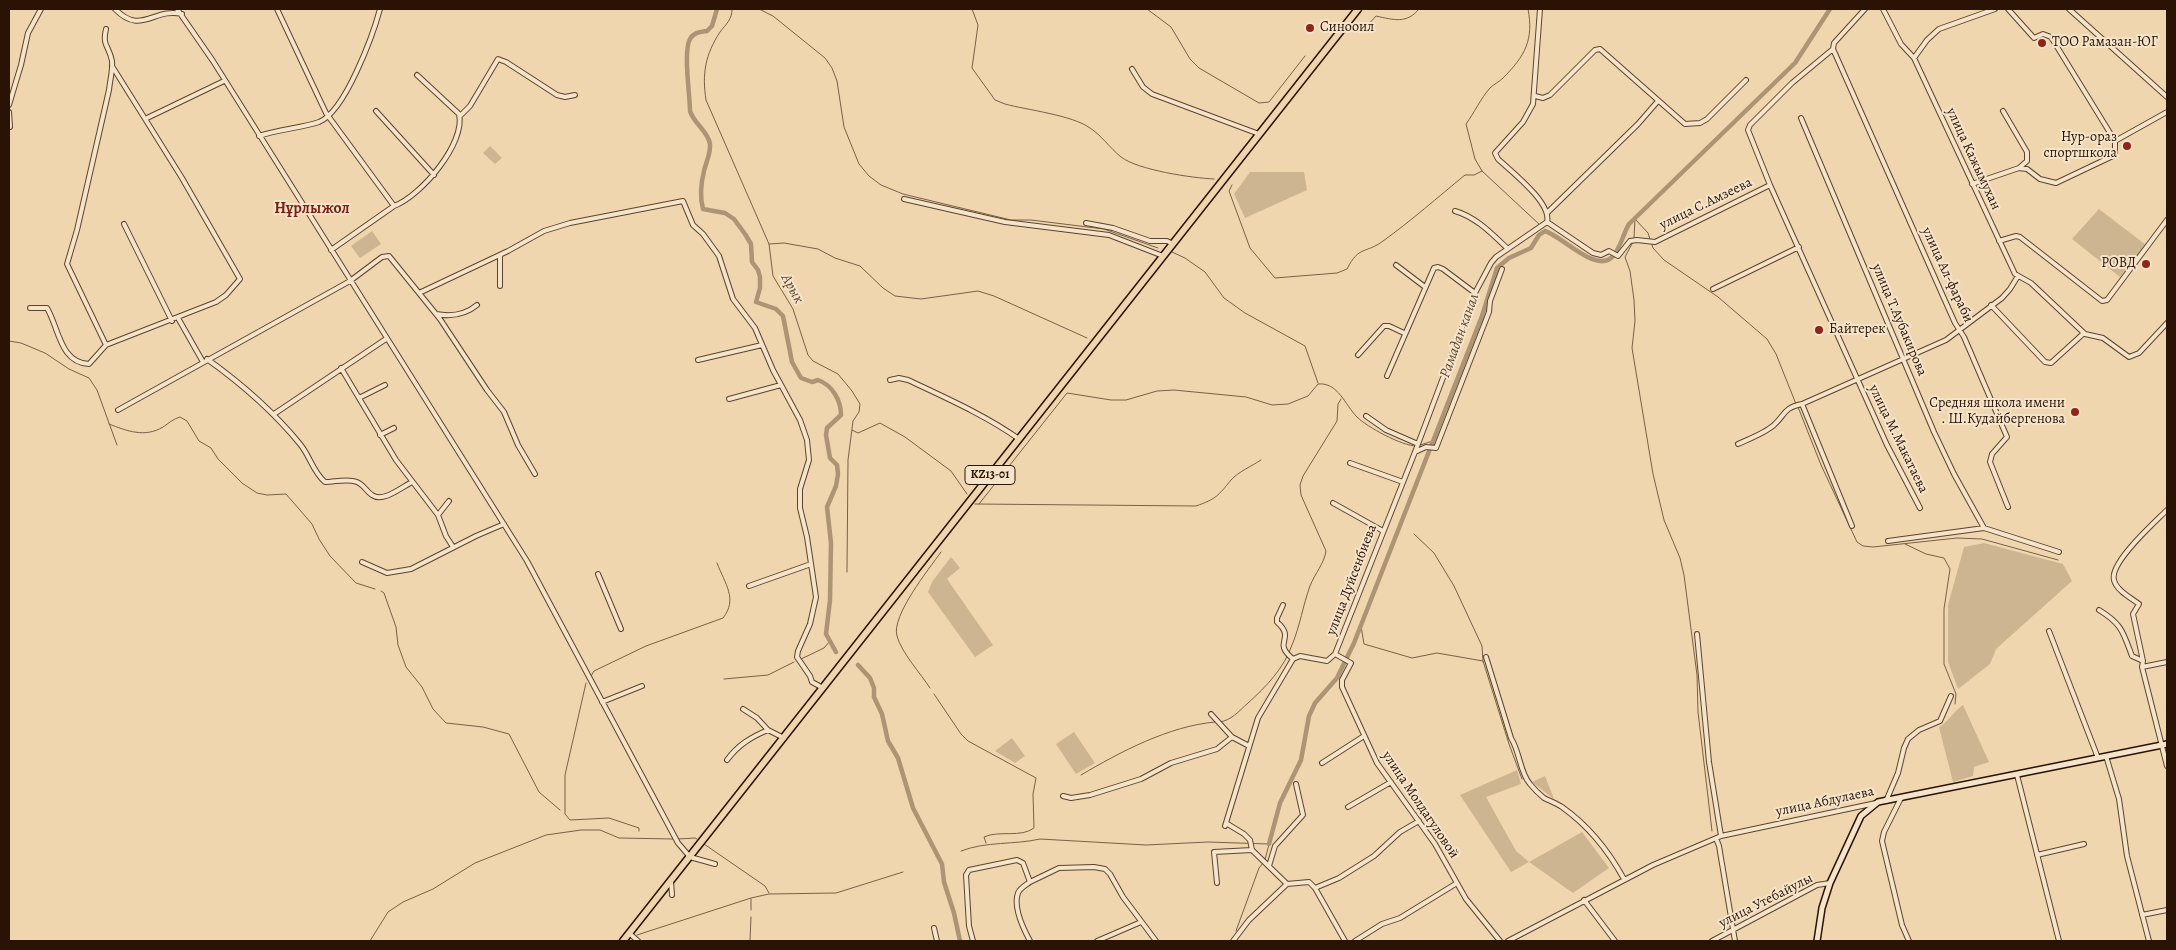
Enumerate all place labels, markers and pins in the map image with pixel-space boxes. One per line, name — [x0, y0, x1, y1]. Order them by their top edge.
place label: Синооил — [1320, 20, 1374, 36]
marker: Синооил — [1304, 22, 1316, 34]
place label: ТОО Рамазан-ЮГ — [2052, 35, 2158, 51]
marker: ТОО Рамазан-ЮГ — [2036, 37, 2048, 49]
place label: Нур-ораз спортшкола — [2043, 130, 2117, 162]
marker: Нур-ораз спортшкола — [2121, 140, 2133, 152]
place label: РОВД — [2101, 256, 2136, 272]
marker: РОВД — [2140, 258, 2152, 270]
place label: Байтерек — [1829, 322, 1886, 338]
marker: Байтерек — [1813, 324, 1825, 336]
place label: Средняя школа имени . Ш.Кудайбергенова — [1929, 396, 2065, 428]
marker: Средняя школа имени . Ш.Кудайбергенова — [2069, 406, 2081, 418]

